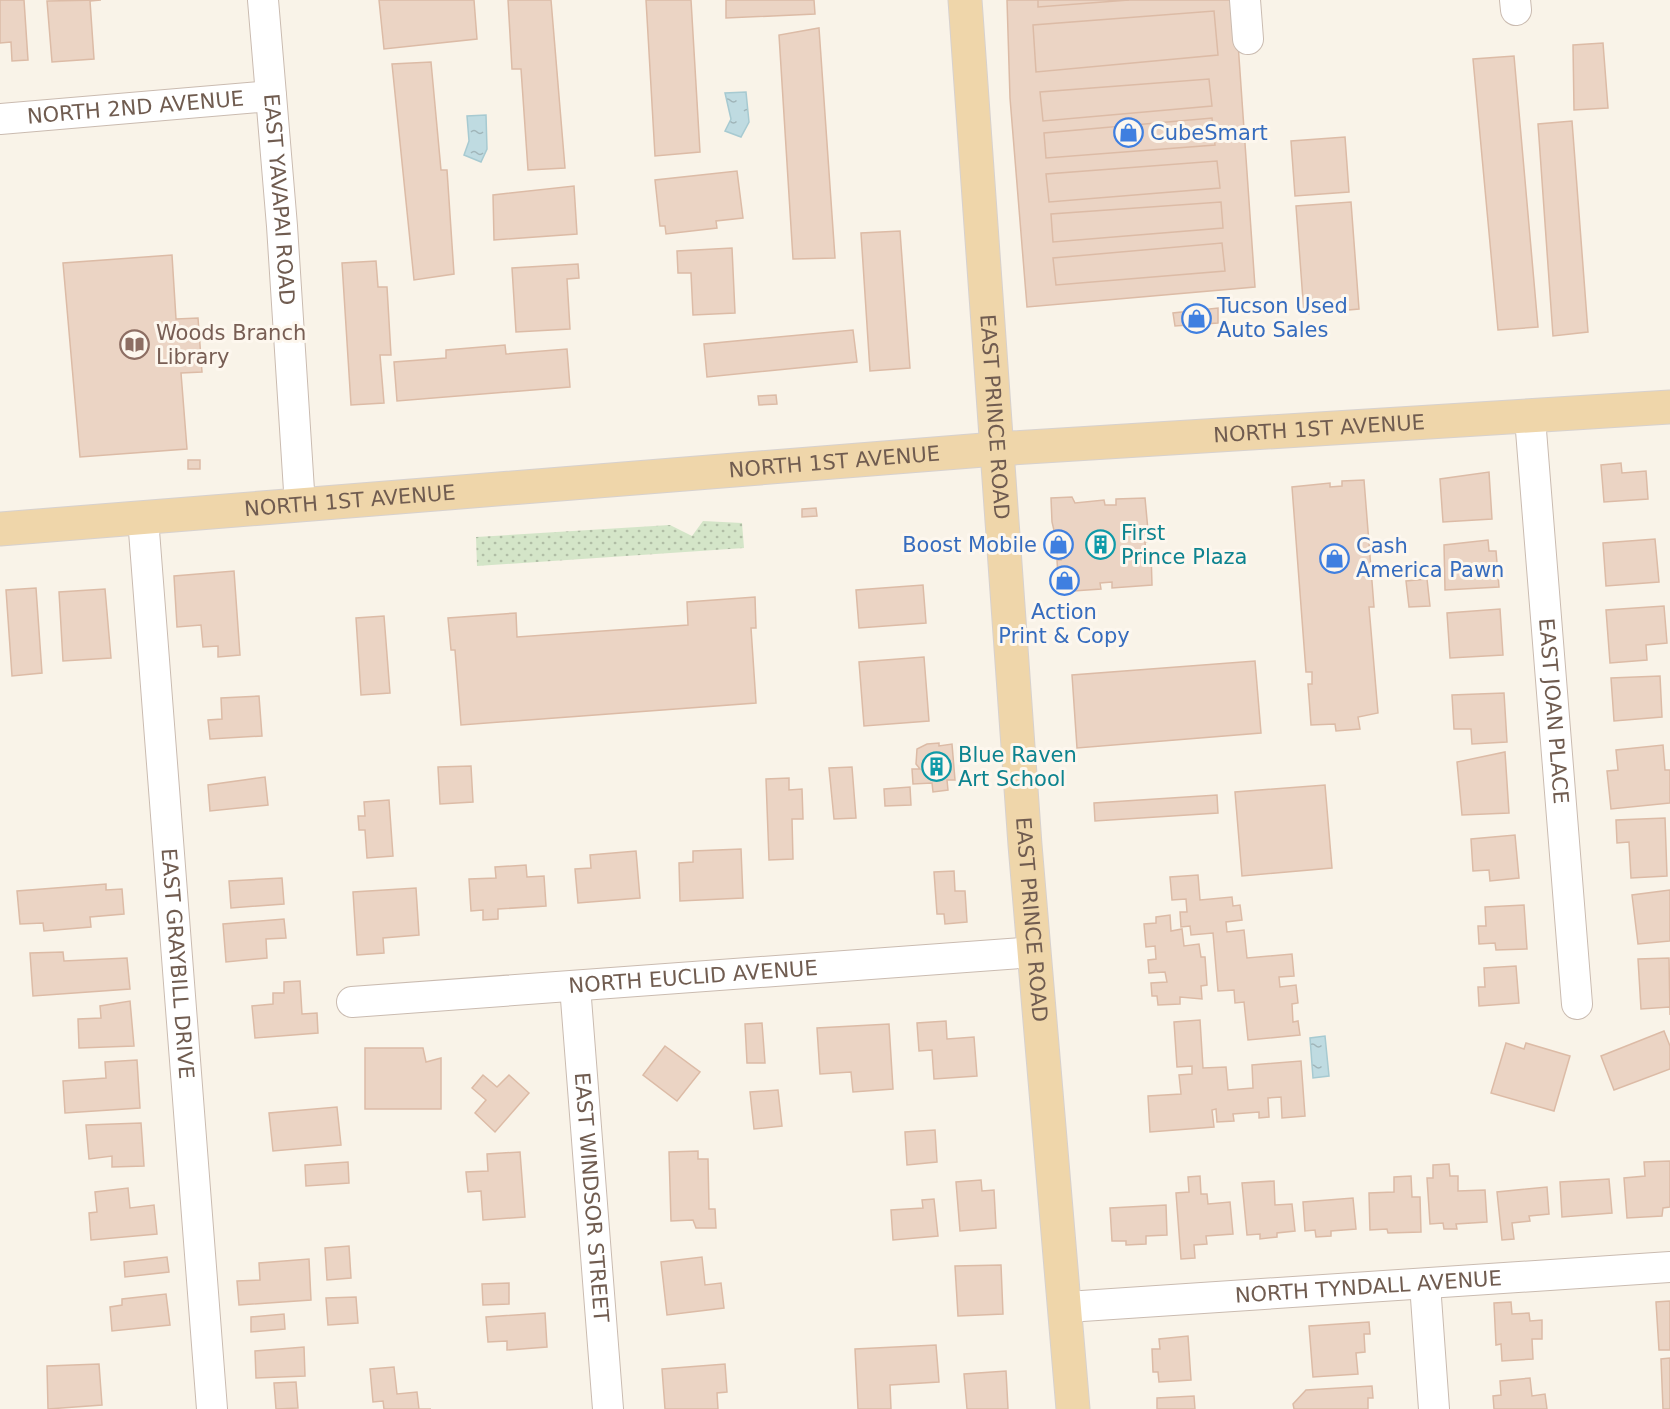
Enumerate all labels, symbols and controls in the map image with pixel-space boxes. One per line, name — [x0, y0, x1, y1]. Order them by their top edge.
street label: NORTH 2ND AVENUE — [26, 86, 245, 129]
street label: EAST YAVAPAI ROAD — [259, 93, 299, 306]
shop icon: CubeSmart — [1113, 117, 1145, 149]
place label: CubeSmart — [1150, 121, 1268, 145]
place label: Tucson Used Auto Sales — [1216, 294, 1348, 342]
shop icon: Tucson Used Auto Sales — [1180, 302, 1212, 334]
street label: EAST PRINCE ROAD — [975, 314, 1014, 520]
place label: Woods Branch Library — [156, 321, 306, 369]
library icon: Woods Branch Library — [119, 329, 151, 361]
street label: NORTH 1ST AVENUE — [1213, 410, 1426, 447]
street label: NORTH 1ST AVENUE — [728, 442, 941, 482]
street label: NORTH 1ST AVENUE — [243, 480, 456, 521]
place label: First Prince Plaza — [1121, 521, 1247, 569]
shop icon: Boost Mobile — [1042, 529, 1074, 561]
building icon: First Prince Plaza — [1084, 529, 1116, 561]
place label: Boost Mobile — [902, 533, 1037, 557]
place label: Cash America Pawn — [1356, 534, 1504, 582]
shop icon: Cash America Pawn — [1319, 542, 1351, 574]
shop icon: Action Print & Copy — [1048, 565, 1080, 597]
place label: Action Print & Copy — [998, 600, 1130, 648]
street label: EAST JOAN PLACE — [1534, 617, 1573, 805]
place label: Blue Raven Art School — [958, 743, 1077, 791]
building icon: Blue Raven Art School — [921, 751, 953, 783]
street label: EAST PRINCE ROAD — [1011, 816, 1052, 1023]
street label: EAST GRAYBILL DRIVE — [157, 847, 198, 1080]
street label: NORTH EUCLID AVENUE — [568, 956, 819, 998]
street label: EAST WINDSOR STREET — [570, 1071, 613, 1323]
street label: NORTH TYNDALL AVENUE — [1234, 1266, 1503, 1308]

